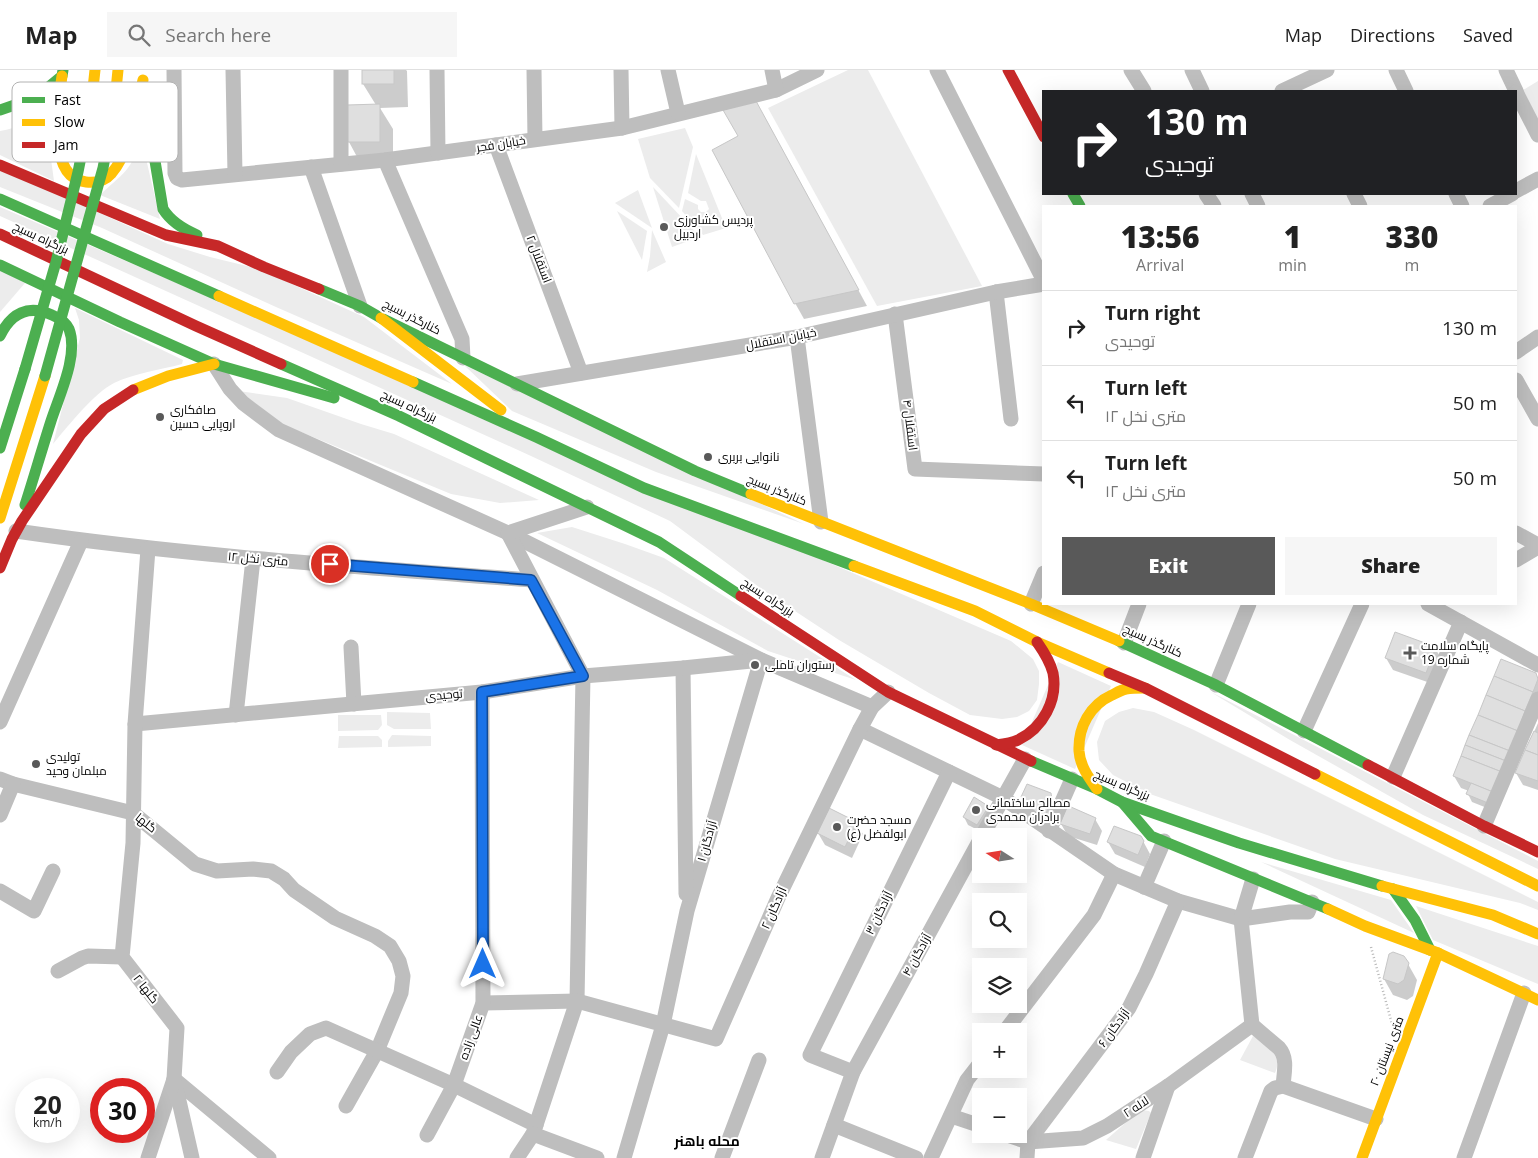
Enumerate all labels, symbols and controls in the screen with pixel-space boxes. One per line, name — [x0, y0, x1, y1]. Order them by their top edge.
search box — [107, 12, 457, 57]
text: Map — [25, 18, 77, 51]
icon: search — [125, 21, 153, 49]
text: Search here — [165, 22, 271, 48]
text: Map — [1285, 23, 1322, 47]
text: Directions — [1350, 23, 1435, 47]
text: Saved — [1463, 23, 1513, 47]
legend — [12, 82, 178, 162]
text: Fast — [54, 90, 81, 109]
text: 130 m — [1145, 98, 1249, 145]
icon: right — [1062, 110, 1127, 175]
text: Slow — [54, 112, 85, 131]
street label: خیابان فجر — [474, 131, 527, 156]
text: Jam — [52, 135, 79, 154]
text: توحیدی — [1145, 148, 1214, 178]
place label: پردیس کشاورزی اردبیل — [674, 211, 754, 242]
text: 13:56 — [1121, 216, 1200, 257]
text: 1 — [1284, 216, 1301, 257]
text: 330 — [1386, 216, 1438, 257]
street label: بزرگراه بسیج — [11, 217, 72, 258]
marker: پردیس کشاورزی اردبیل — [658, 221, 670, 233]
street label: استقلال ۲ — [523, 233, 556, 285]
text: Arrival — [1136, 254, 1184, 276]
text: min — [1278, 254, 1307, 276]
text: m — [1405, 254, 1419, 276]
street label: کنارگذر بسیج — [380, 295, 444, 338]
text: Turn right — [1105, 300, 1200, 326]
icon: right — [1062, 314, 1090, 342]
text: 130 m — [1442, 315, 1497, 341]
street label: خیابان استقلال — [744, 323, 818, 354]
text: توحیدی — [1105, 330, 1155, 352]
text: Turn left — [1105, 375, 1187, 401]
street label: بزرگراه بسیج — [379, 385, 440, 426]
icon: left — [1062, 389, 1090, 417]
text: 50 m — [1453, 390, 1497, 416]
street label: استقلال ۴ — [899, 398, 922, 452]
place label: صافکاری اروپایی حسین — [170, 401, 236, 433]
text: ۱۲ متری نخل — [1105, 405, 1186, 427]
marker: صافکاری اروپایی حسین — [154, 411, 166, 423]
place label: نانوایی بربری — [718, 448, 779, 465]
text: Turn left — [1105, 450, 1187, 476]
marker: نانوایی بربری — [702, 451, 714, 463]
icon: left — [1062, 464, 1090, 492]
text: 50 m — [1453, 465, 1497, 491]
street label: کنارگذر بسیج — [745, 470, 810, 509]
text: ۱۲ متری نخل — [1105, 480, 1186, 502]
button: Exit — [1062, 537, 1275, 595]
button: Share — [1285, 537, 1497, 595]
pin — [309, 543, 351, 585]
street label: ۱۲ متری نخل — [227, 547, 289, 570]
icon: arrive — [316, 550, 344, 578]
street label: بزرگراه بسیج — [739, 573, 798, 620]
street label: کنارگذر بسیج — [1121, 620, 1185, 661]
place label: پایگاه سلامت شماره 19 — [1421, 637, 1489, 668]
marker: پایگاه سلامت شماره 19 — [1403, 646, 1417, 660]
place label: رستوران تاملی — [765, 656, 835, 673]
marker: رستوران تاملی — [749, 659, 761, 671]
street label: توحیدی — [425, 684, 464, 705]
place label: تولیدی مبلمان وحید — [46, 748, 107, 779]
marker: تولیدی مبلمان وحید — [30, 758, 42, 770]
street label: بزرگراه بسیج — [1091, 765, 1153, 804]
place label: مصالح ساختمانی برادران محمدی — [986, 794, 1071, 825]
marker: مصالح ساختمانی برادران محمدی — [970, 804, 982, 816]
street label: گلها — [132, 809, 161, 836]
place label: مسجد حضرت ابولفضل (ع) — [847, 811, 911, 842]
street label: آزادگان ۱ — [693, 818, 721, 863]
marker: مسجد حضرت ابولفضل (ع) — [831, 821, 843, 833]
north arrow — [972, 828, 1028, 882]
map controls — [972, 828, 1027, 1143]
street label: آزادگان ۲ — [757, 883, 791, 932]
street label: آزادگان ۳ — [861, 888, 897, 937]
button: search — [972, 893, 1027, 948]
street label: آزادگان ۴ — [898, 930, 936, 979]
position arrow — [456, 937, 508, 989]
button: layers — [972, 958, 1027, 1013]
street label: گلها ۲ — [130, 971, 163, 1007]
street label: آزادگان ۶ — [1094, 1004, 1134, 1050]
street label: عالی زاده — [455, 1012, 487, 1062]
street label: ۲۰ متری نیستان — [1365, 1014, 1408, 1088]
button: + — [972, 1023, 1027, 1078]
speed limit sign: 30 — [90, 1078, 155, 1143]
text: 20 — [33, 1087, 62, 1121]
button: − — [972, 1088, 1027, 1143]
street label: لاله ۲ — [1120, 1092, 1152, 1121]
text: km/h — [33, 1114, 62, 1131]
district label: محله باهنر — [673, 1131, 740, 1150]

